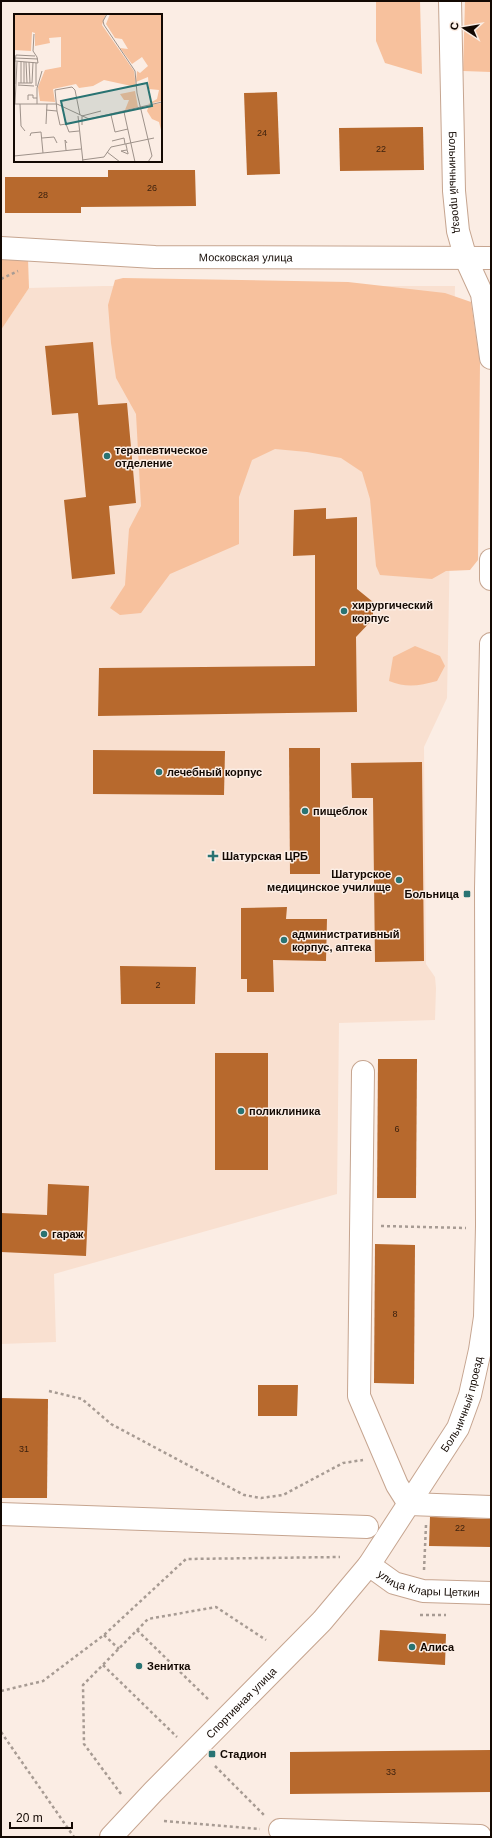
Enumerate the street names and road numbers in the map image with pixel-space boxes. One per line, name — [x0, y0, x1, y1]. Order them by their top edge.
street label: Больничный проезд — [447, 131, 464, 234]
street label: Московская улица — [199, 251, 293, 263]
street label: Больничный проезд — [438, 1355, 485, 1454]
street label: улица Клары Цеткин — [375, 1567, 480, 1599]
street label: Спортивная улица — [204, 1664, 279, 1741]

